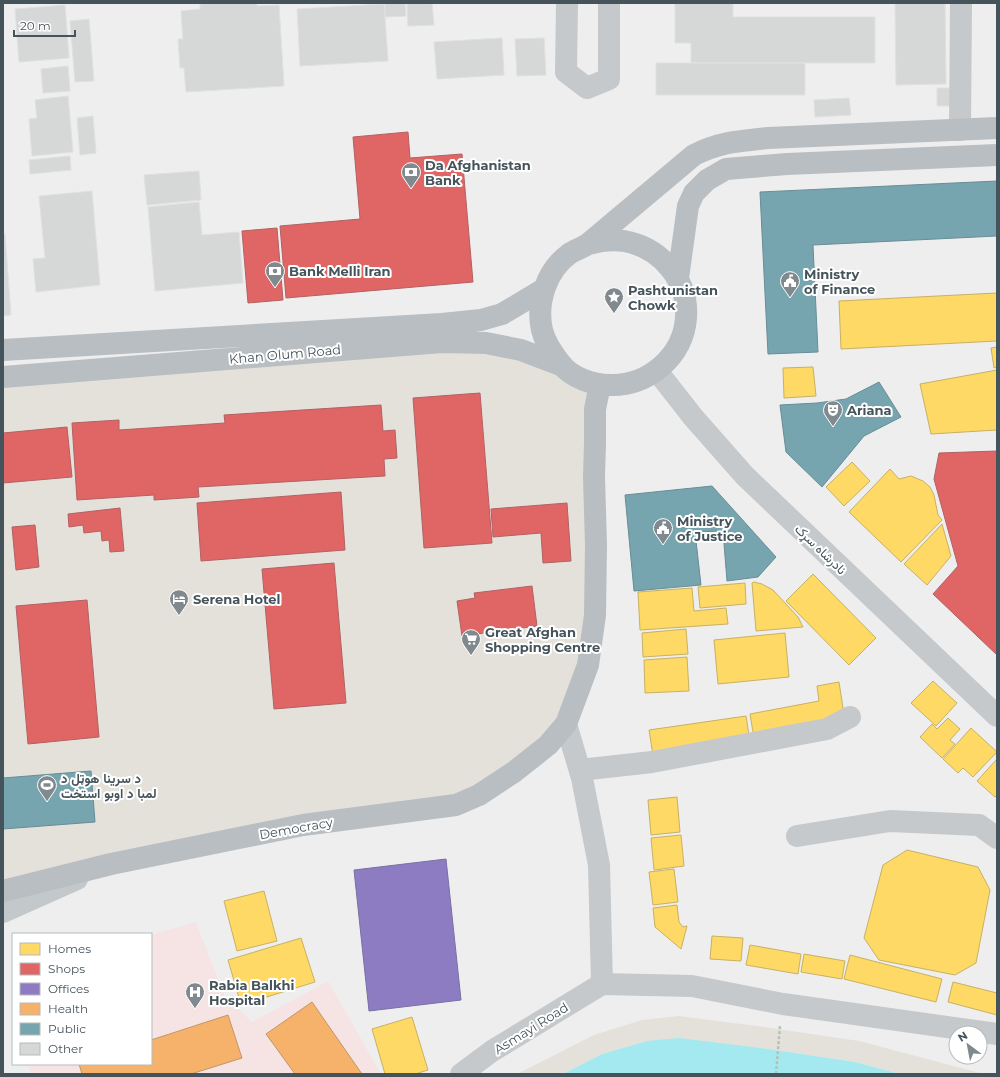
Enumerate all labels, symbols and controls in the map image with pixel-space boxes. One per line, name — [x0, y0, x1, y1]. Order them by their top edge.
scale bar — [14, 12, 75, 38]
text: 20 m — [20, 18, 51, 33]
place label: Da Afghanistan Bank — [425, 157, 531, 188]
bank icon: Da Afghanistan Bank — [400, 161, 422, 189]
bank icon: Bank Melli Iran — [264, 260, 286, 288]
place label: Bank Melli Iran — [289, 263, 391, 279]
place label: Ministry of Finance — [804, 266, 875, 297]
public building icon: Ministry of Finance — [779, 270, 801, 298]
place label: Pashtunistan Chowk — [628, 282, 718, 313]
place icon: Pashtunistan Chowk — [603, 286, 625, 314]
street label: Khan Olum Road — [228, 341, 342, 367]
theatre icon: Ariana — [822, 399, 844, 427]
place label: Ariana — [846, 402, 891, 418]
place label: Ministry of Justice — [677, 513, 743, 544]
public building icon: Ministry of Justice — [652, 517, 674, 545]
street label: نادرشاه سړک — [791, 521, 850, 579]
hotel icon: Serena Hotel — [168, 588, 190, 616]
place label: Serena Hotel — [193, 591, 280, 607]
place label: Great Afghan Shopping Centre — [485, 624, 600, 655]
supermarket icon: Great Afghan Shopping Centre — [460, 628, 482, 656]
place label: د سرینا هوټل د لمبا د اوبو استخت — [61, 770, 157, 802]
sports icon: د سرینا هوټل د لمبا د اوبو استخت — [36, 774, 58, 802]
street label: Democracy — [258, 813, 335, 842]
legend — [12, 933, 152, 1065]
text: Homes — [48, 941, 91, 956]
text: Shops — [48, 961, 85, 976]
place label: Rabia Balkhi Hospital — [209, 977, 294, 1008]
text: Offices — [48, 981, 89, 996]
hospital icon: Rabia Balkhi Hospital — [184, 981, 206, 1009]
street label: Asmayi Road — [491, 999, 571, 1057]
text: Health — [48, 1001, 88, 1016]
text: Public — [48, 1021, 86, 1036]
north arrow — [948, 1025, 988, 1065]
text: N — [955, 1028, 970, 1045]
text: Other — [48, 1041, 83, 1056]

